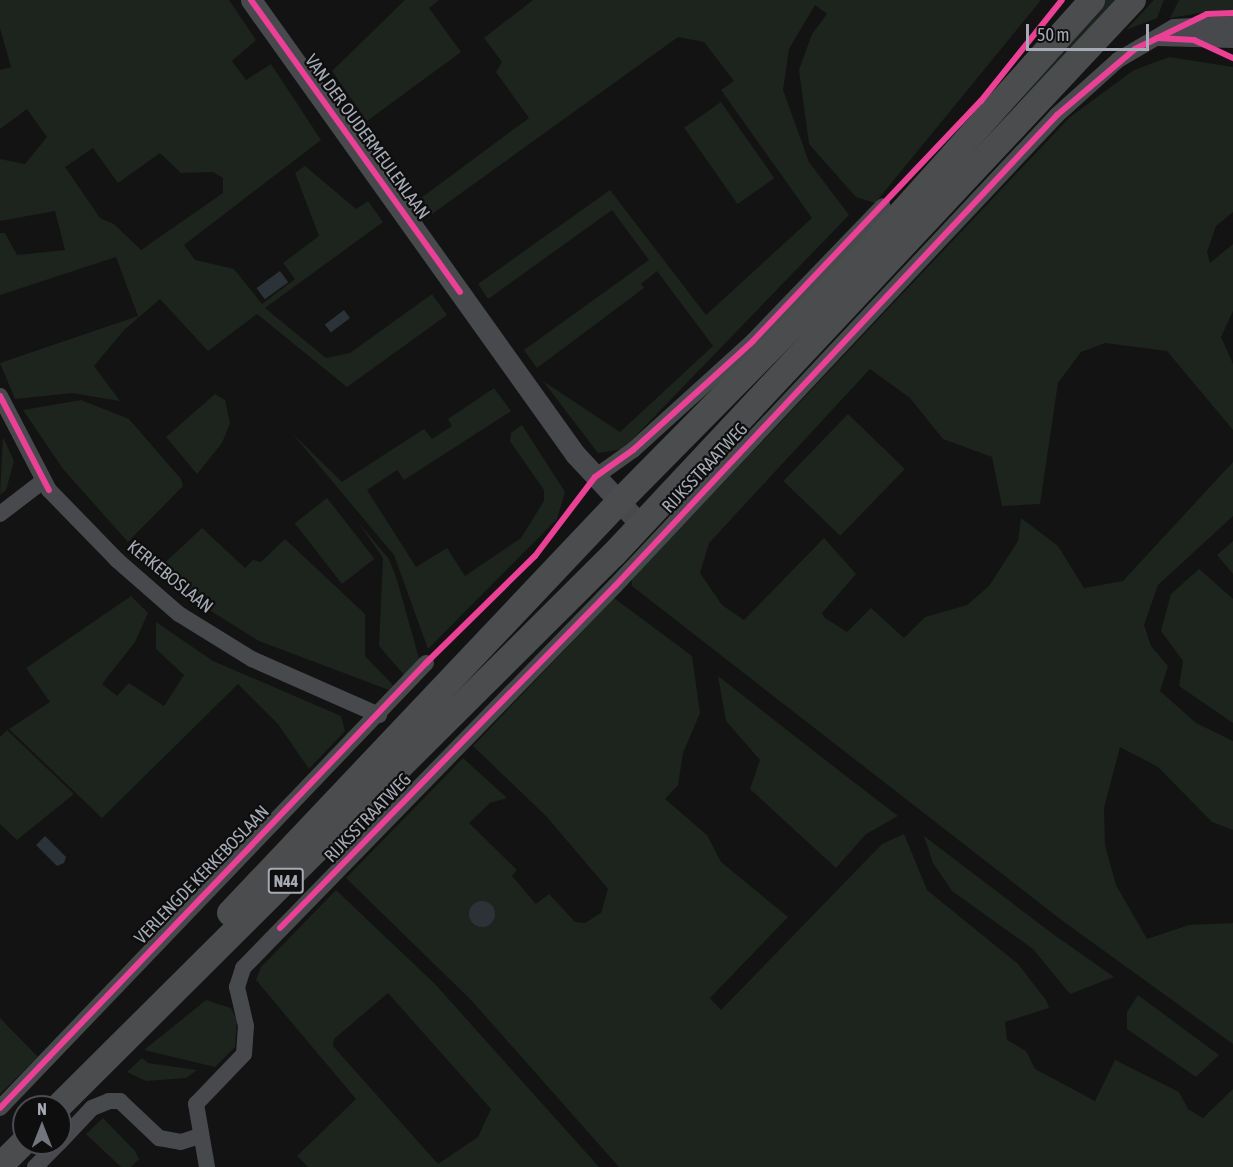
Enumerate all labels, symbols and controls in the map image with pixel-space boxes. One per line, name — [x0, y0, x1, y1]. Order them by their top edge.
scale bar — [1029, 12, 1152, 50]
text: 50 m — [1037, 24, 1069, 45]
street label: VAN DER OUDERMEULENLAAN — [300, 50, 434, 224]
street label: RIJKSSTRAATWEG — [658, 418, 752, 518]
street label: KERKEBOSLAAN — [123, 536, 217, 618]
street label: RIJKSSTRAATWEG — [320, 769, 416, 867]
street label: VERLENGDE KERKEBOSLAAN — [130, 801, 274, 949]
road number: N44 — [266, 868, 306, 894]
north arrow — [12, 1095, 72, 1155]
text: N — [37, 1100, 47, 1118]

